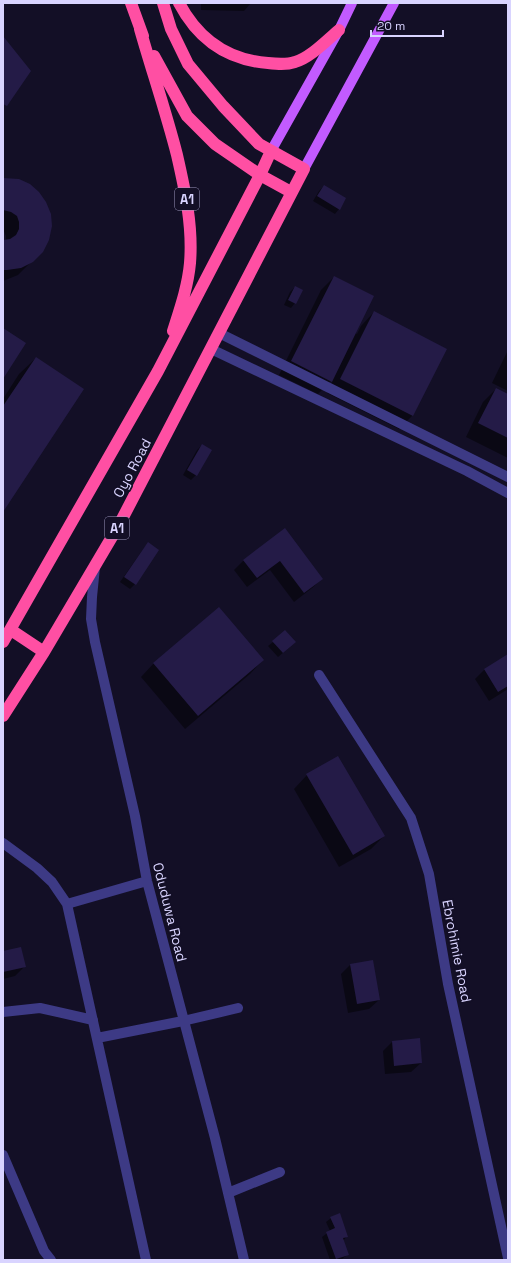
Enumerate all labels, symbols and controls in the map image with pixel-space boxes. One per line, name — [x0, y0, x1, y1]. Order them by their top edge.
scale bar — [371, 12, 443, 38]
text: 20 m — [377, 18, 405, 34]
road number: A1 — [175, 188, 199, 210]
street label: Oyo Road — [109, 435, 155, 501]
road number: A1 — [105, 517, 129, 539]
street label: Oduduwa Road — [149, 861, 191, 963]
street label: Ebrohimie Road — [438, 898, 476, 1004]

